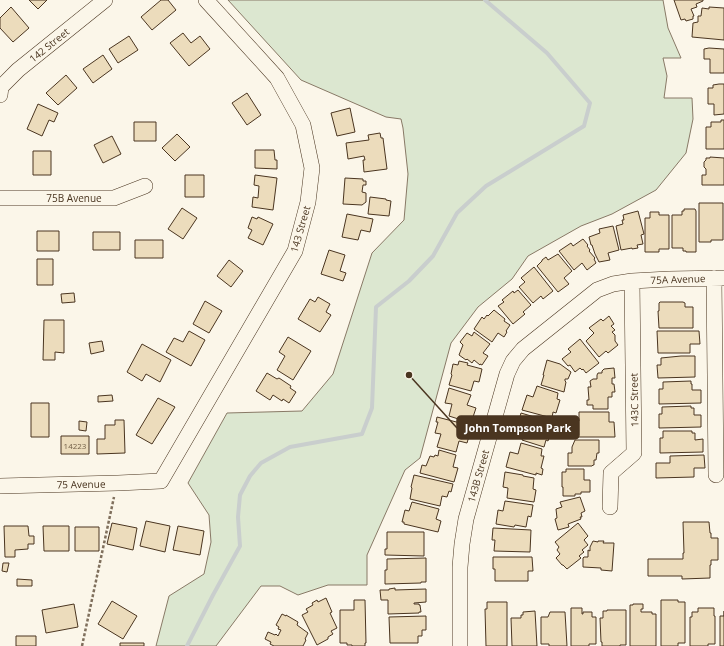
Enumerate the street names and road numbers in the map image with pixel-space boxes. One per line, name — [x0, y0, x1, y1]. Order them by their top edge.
street label: 142 Street — [26, 24, 72, 65]
street label: 75B Avenue — [46, 191, 102, 205]
street label: 143 Street — [287, 204, 313, 254]
street label: 75A Avenue — [650, 271, 706, 287]
street label: 143C Street — [627, 372, 641, 427]
street label: 143B Street — [464, 448, 492, 504]
street label: 75 Avenue — [56, 477, 106, 491]

